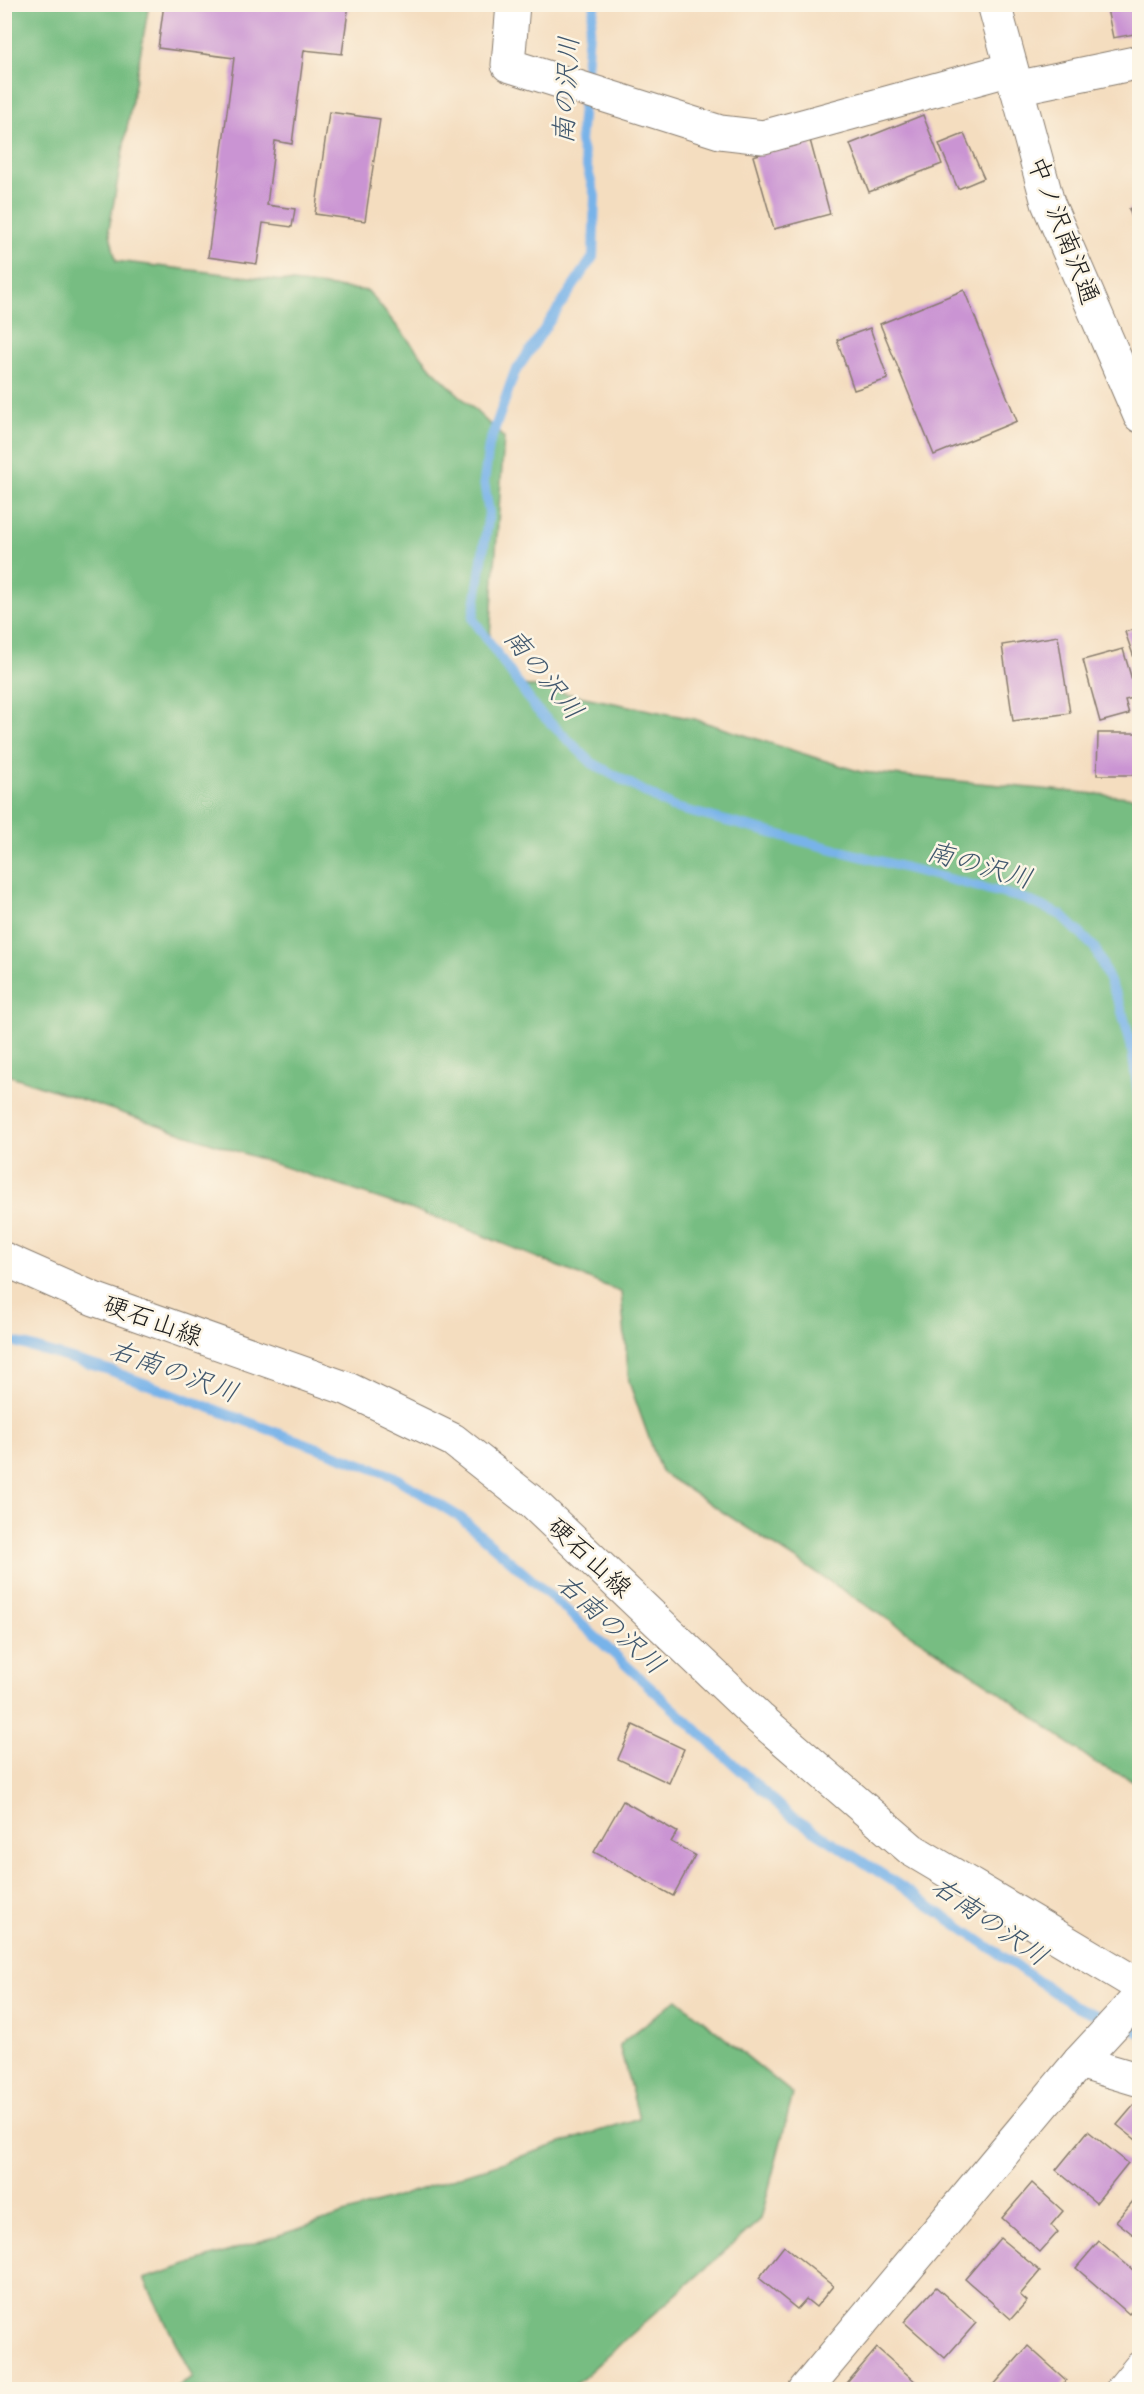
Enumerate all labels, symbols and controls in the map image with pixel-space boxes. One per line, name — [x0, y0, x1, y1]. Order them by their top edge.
water label: 南の沢川 — [546, 35, 585, 145]
street label: 中ノ沢南沢通 — [1021, 151, 1107, 309]
water label: 南の沢川 — [498, 621, 591, 726]
water label: 南の沢川 — [924, 834, 1037, 895]
street label: 硬石山線 — [99, 1287, 207, 1353]
water label: 右南の沢川 — [105, 1332, 243, 1409]
street label: 硬石山線 — [541, 1510, 639, 1604]
water label: 右南の沢川 — [550, 1566, 673, 1681]
water label: 右南の沢川 — [926, 1868, 1055, 1973]

